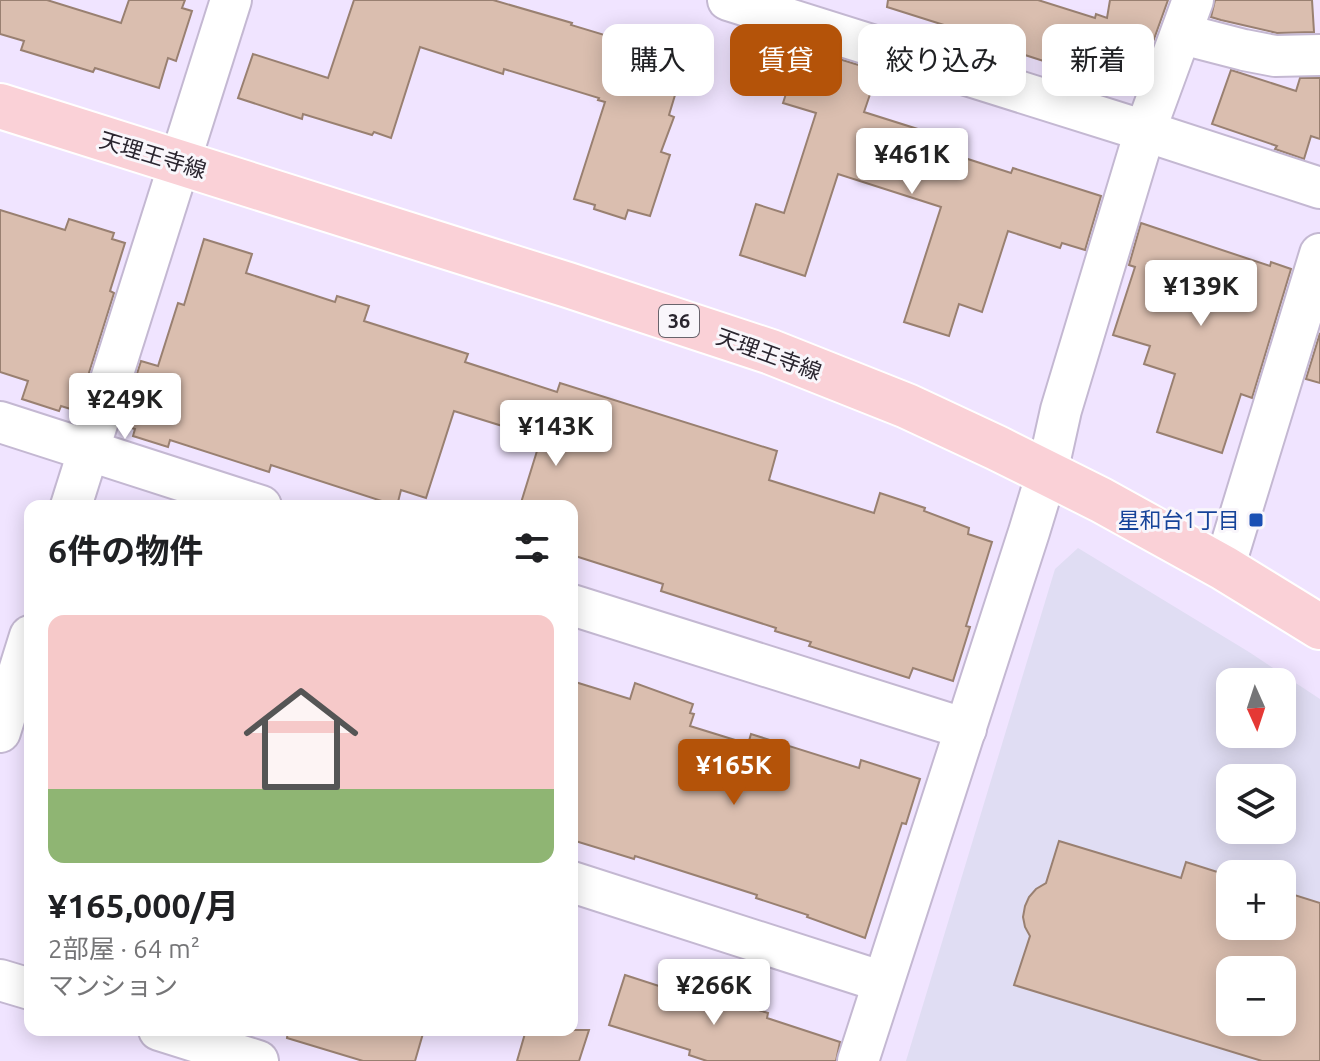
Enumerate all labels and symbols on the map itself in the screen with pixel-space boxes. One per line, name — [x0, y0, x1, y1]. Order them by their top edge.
street label: 天理王寺線 — [97, 126, 209, 183]
pin: ¥461K — [856, 128, 968, 196]
pin: ¥139K — [1145, 260, 1257, 328]
road number: 36 — [659, 305, 699, 337]
street label: 天理王寺線 — [713, 323, 825, 384]
pin: ¥249K — [69, 373, 181, 441]
pin: ¥143K — [500, 400, 612, 468]
place label: 星和台1丁目 — [1118, 507, 1240, 532]
marker: 星和台1丁目 — [1247, 511, 1265, 529]
north arrow — [1216, 668, 1296, 748]
pin: ¥165K — [678, 739, 790, 807]
pin: ¥266K — [658, 959, 770, 1027]

